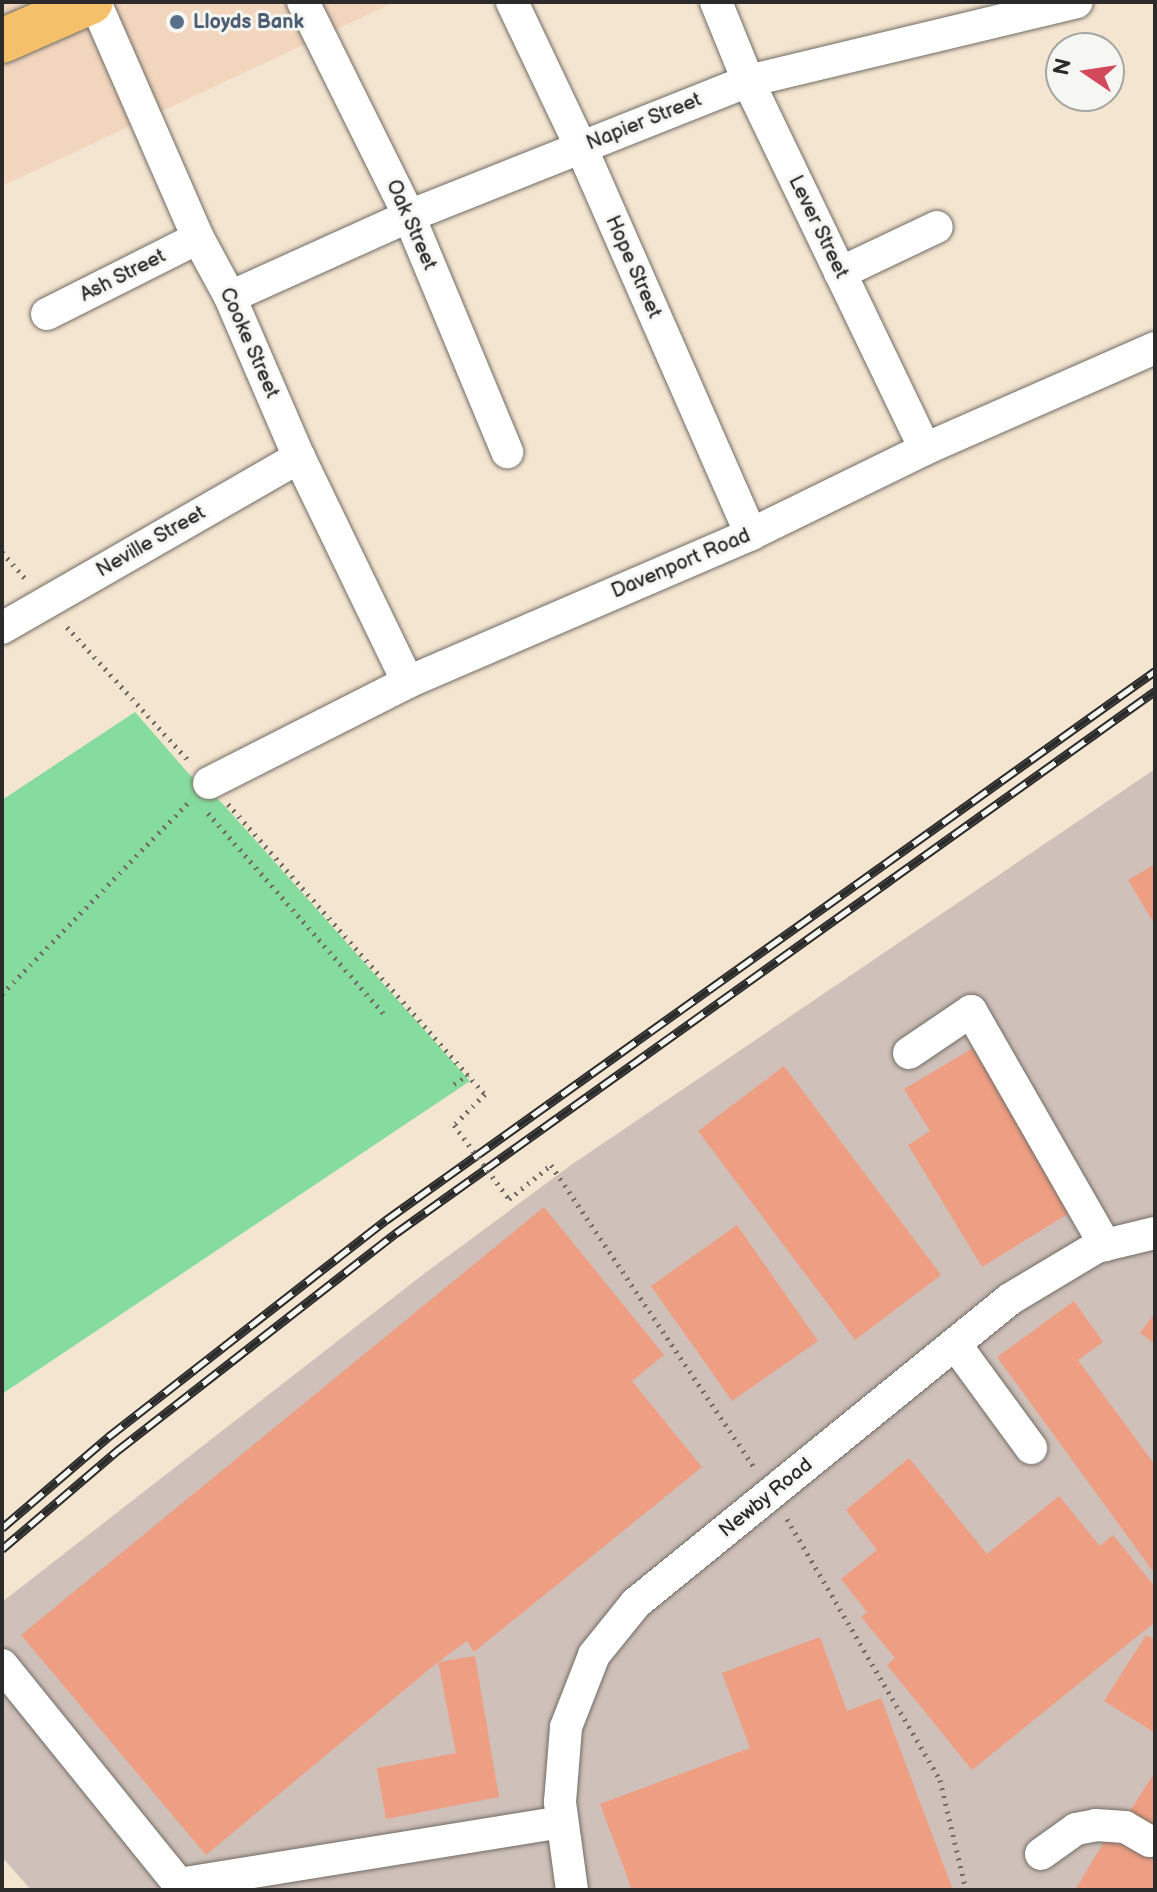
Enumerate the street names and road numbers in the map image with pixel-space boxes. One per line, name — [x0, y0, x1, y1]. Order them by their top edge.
street label: Napier Street — [583, 88, 705, 156]
street label: Lever Street — [783, 172, 853, 282]
street label: Oak Street — [380, 176, 442, 274]
street label: Hope Street — [600, 212, 666, 322]
street label: Ash Street — [76, 244, 170, 308]
street label: Cooke Street — [214, 284, 284, 402]
street label: Neville Street — [92, 501, 210, 583]
street label: Davenport Road — [608, 524, 754, 604]
street label: Newby Road — [714, 1453, 818, 1543]

